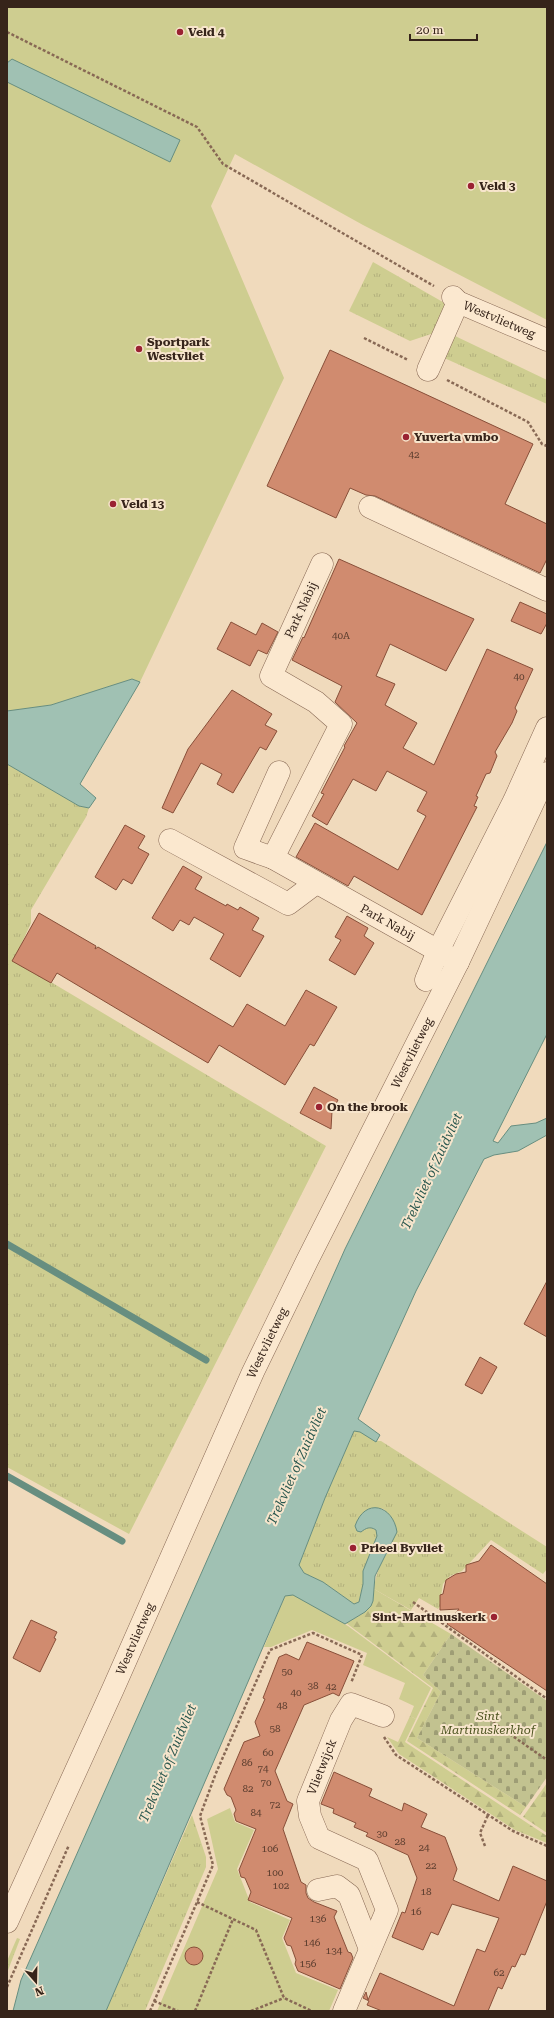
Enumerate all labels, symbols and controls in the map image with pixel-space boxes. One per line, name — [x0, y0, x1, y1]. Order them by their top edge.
scale bar — [410, 16, 477, 42]
text: 20 m — [416, 23, 443, 37]
place label: Veld 4 — [188, 25, 225, 39]
marker: Veld 4 — [175, 27, 185, 37]
place label: Veld 3 — [479, 179, 516, 193]
marker: Veld 3 — [466, 181, 476, 191]
street label: Westvlietweg — [461, 298, 538, 341]
place label: Sportpark Westvliet — [147, 335, 210, 363]
marker: Sportpark Westvliet — [134, 344, 144, 354]
place label: Yuverta vmbo — [414, 430, 499, 444]
marker: Yuverta vmbo — [401, 432, 411, 442]
house number: 42 — [408, 449, 420, 460]
place label: Veld 13 — [121, 497, 165, 511]
marker: Veld 13 — [108, 499, 118, 509]
street label: Park Nabij — [282, 580, 320, 640]
house number: 40A — [332, 630, 350, 641]
house number: 40 — [513, 671, 525, 682]
street label: Park Nabij — [358, 901, 417, 943]
street label: Westvlietweg — [388, 1015, 436, 1091]
place label: On the brook — [327, 1100, 409, 1114]
marker: On the brook — [314, 1102, 324, 1112]
water label: Trekvliet of Zuidvliet — [398, 1110, 465, 1232]
street label: Westvlietweg — [244, 1305, 290, 1380]
water label: Trekvliet of Zuidvliet — [264, 1405, 329, 1527]
place label: Prieel Byvliet — [361, 1541, 443, 1555]
marker: Prieel Byvliet — [348, 1543, 358, 1553]
street label: Westvlietweg — [113, 1600, 157, 1677]
place label: Sint-Martinuskerk — [372, 1610, 487, 1624]
marker: Sint-Martinuskerk — [489, 1612, 499, 1622]
house number: 50 — [281, 1666, 293, 1677]
house number: 38 — [307, 1680, 319, 1691]
house number: 42 — [325, 1681, 337, 1692]
house number: 40 — [290, 1687, 302, 1698]
house number: 48 — [276, 1700, 288, 1711]
water label: Trekvliet of Zuidvliet — [136, 1702, 199, 1825]
park label: Sint Martinuskerkhof — [440, 1709, 537, 1737]
house number: 58 — [269, 1723, 281, 1734]
street label: Vlietwijck — [304, 1737, 340, 1797]
house number: 60 — [262, 1747, 274, 1758]
house number: 86 — [241, 1757, 253, 1768]
house number: 74 — [257, 1763, 269, 1774]
house number: 70 — [260, 1777, 272, 1788]
house number: 82 — [242, 1783, 254, 1794]
house number: 72 — [269, 1799, 281, 1810]
house number: 84 — [250, 1807, 262, 1818]
house number: 30 — [376, 1828, 388, 1839]
house number: 28 — [394, 1836, 406, 1847]
house number: 24 — [418, 1842, 430, 1853]
house number: 106 — [262, 1843, 279, 1854]
house number: 22 — [425, 1860, 437, 1871]
house number: 100 — [267, 1867, 284, 1878]
house number: 102 — [273, 1880, 290, 1891]
house number: 18 — [420, 1886, 432, 1897]
house number: 16 — [410, 1906, 422, 1917]
house number: 136 — [310, 1913, 327, 1924]
house number: 146 — [304, 1937, 321, 1948]
house number: 134 — [326, 1945, 343, 1956]
house number: 156 — [300, 1958, 317, 1969]
north arrow — [16, 1962, 56, 2002]
house number: 62 — [493, 1967, 505, 1978]
text: N — [33, 1983, 45, 1999]

